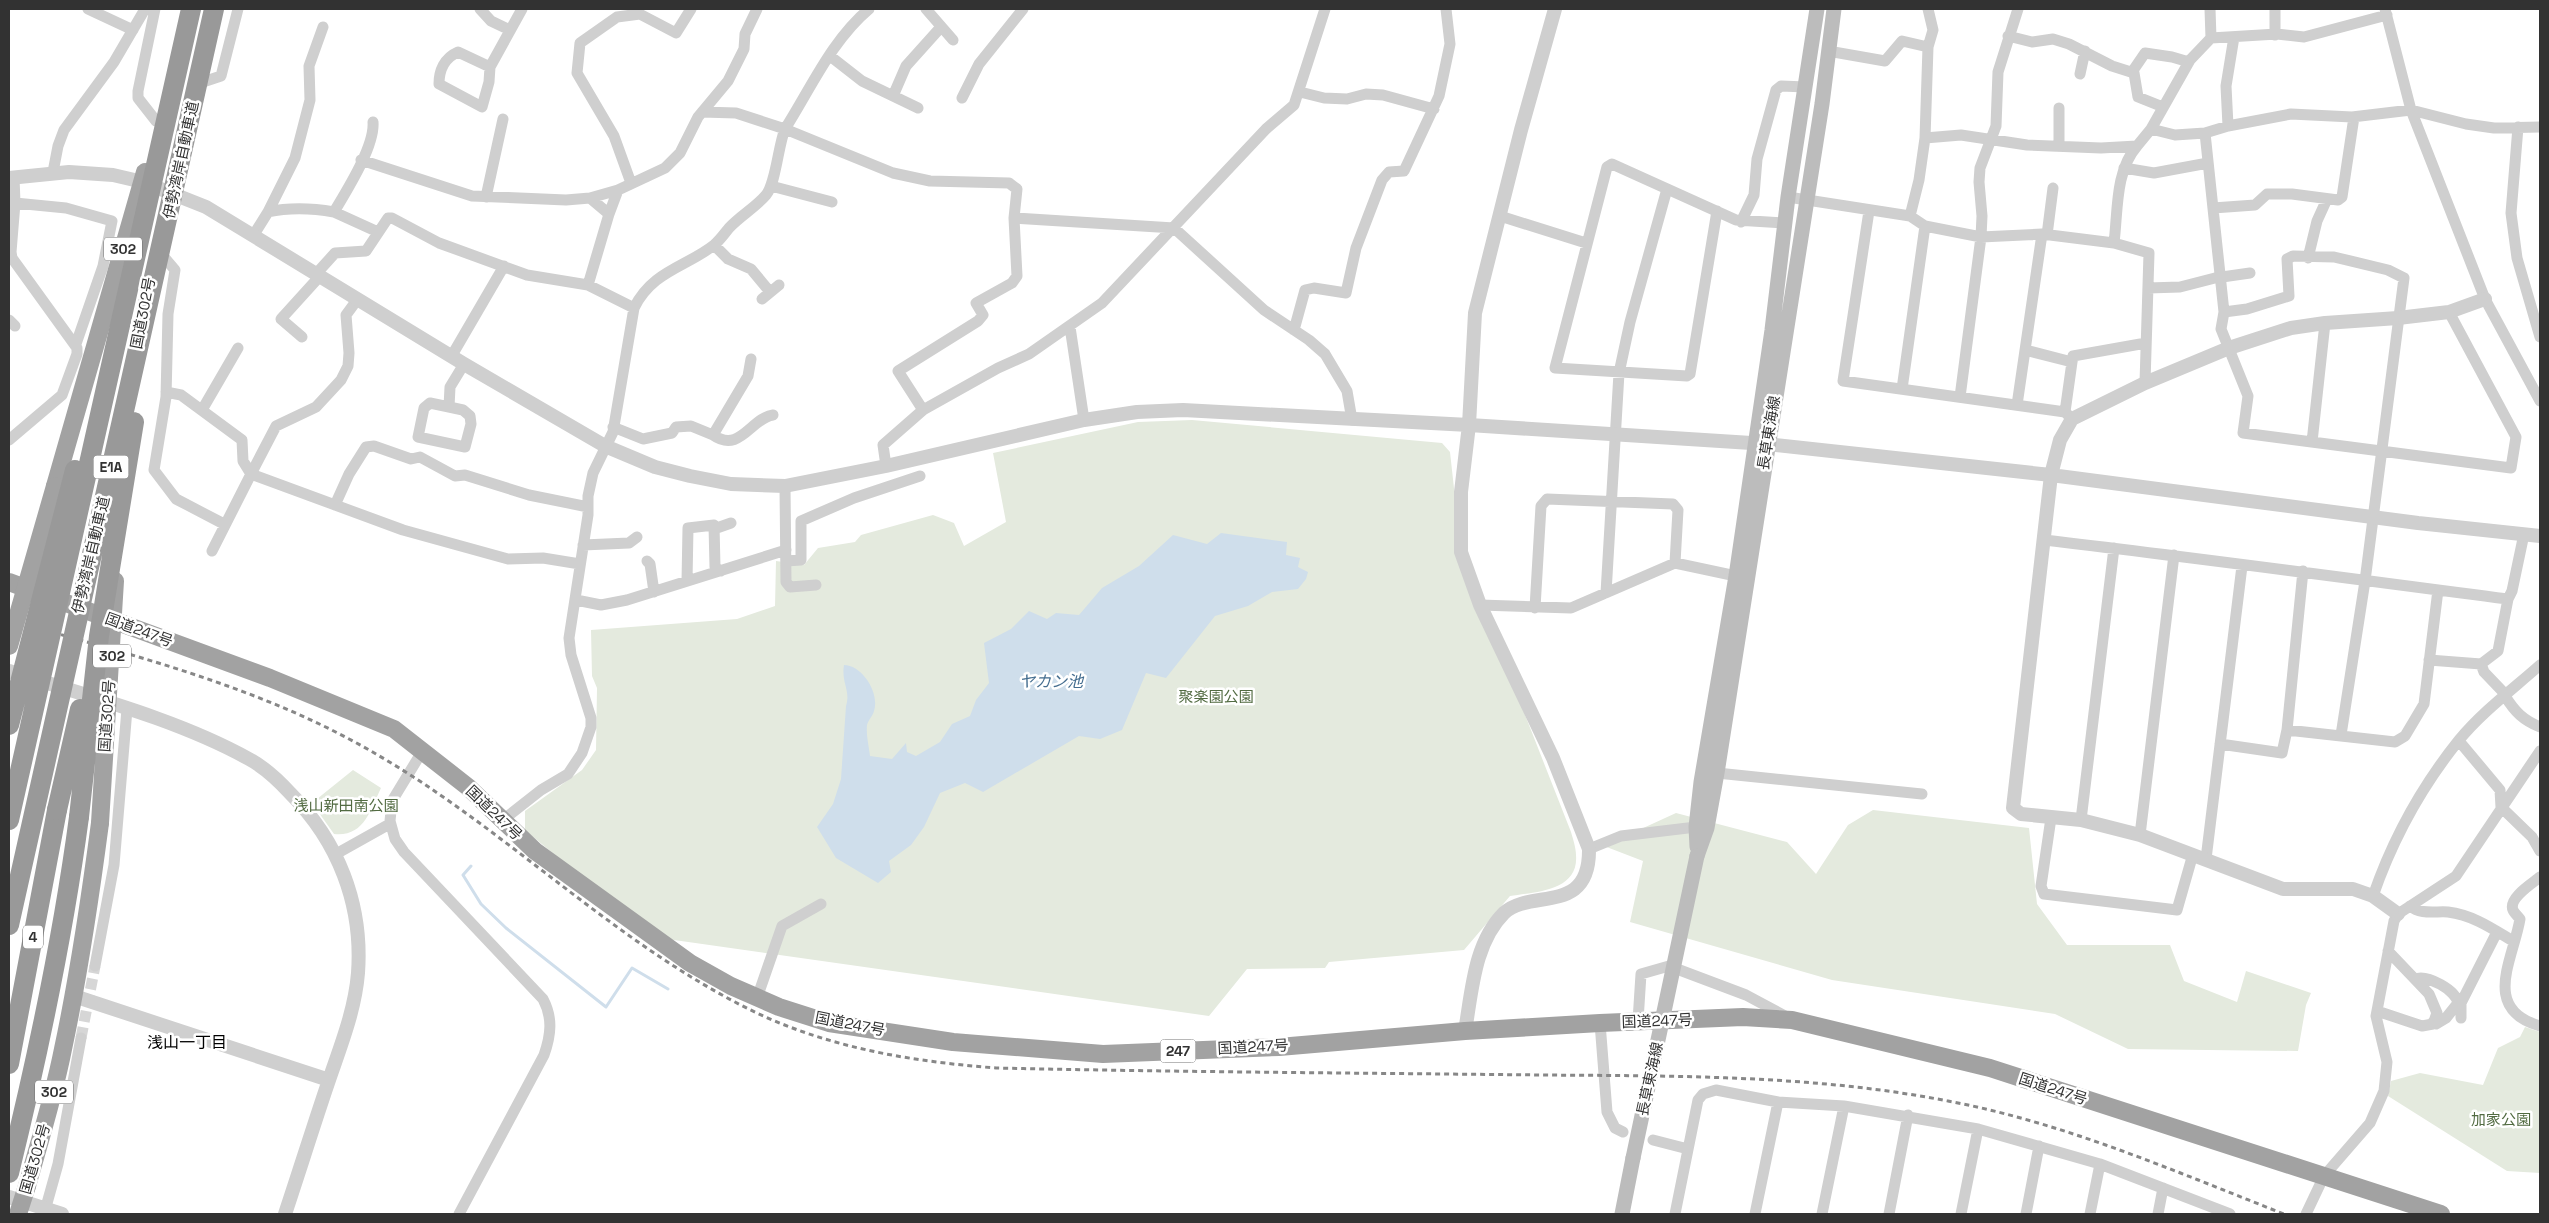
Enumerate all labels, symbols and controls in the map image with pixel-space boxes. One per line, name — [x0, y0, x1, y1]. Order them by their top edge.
street label: 伊勢湾岸自動車道 — [159, 99, 202, 221]
road number: 302 — [104, 238, 142, 260]
street label: 国道302号 — [126, 275, 159, 350]
street label: 長草東海線 — [1753, 394, 1784, 471]
road number: E1A — [94, 456, 128, 478]
street label: 伊勢湾岸自動車道 — [68, 494, 113, 615]
street label: 国道247号 — [103, 608, 176, 651]
road number: 302 — [93, 644, 131, 668]
water label: ヤカン池 — [1019, 671, 1085, 692]
street label: 国道302号 — [94, 679, 119, 753]
park label: 聚楽園公園 — [1178, 687, 1254, 706]
street label: 国道247号 — [462, 781, 526, 844]
park label: 浅山新田南公園 — [293, 796, 399, 815]
road number: 4 — [23, 926, 43, 949]
street label: 国道247号 — [813, 1007, 887, 1040]
street label: 国道247号 — [1621, 1010, 1693, 1031]
district label: 浅山一丁目 — [147, 1032, 227, 1053]
street label: 国道247号 — [1217, 1035, 1289, 1058]
road number: 247 — [1160, 1040, 1196, 1062]
street label: 長草東海線 — [1632, 1040, 1667, 1118]
street label: 国道247号 — [2016, 1069, 2090, 1109]
road number: 302 — [35, 1080, 73, 1104]
park label: 加家公園 — [2471, 1110, 2531, 1129]
street label: 国道302号 — [15, 1121, 54, 1196]

